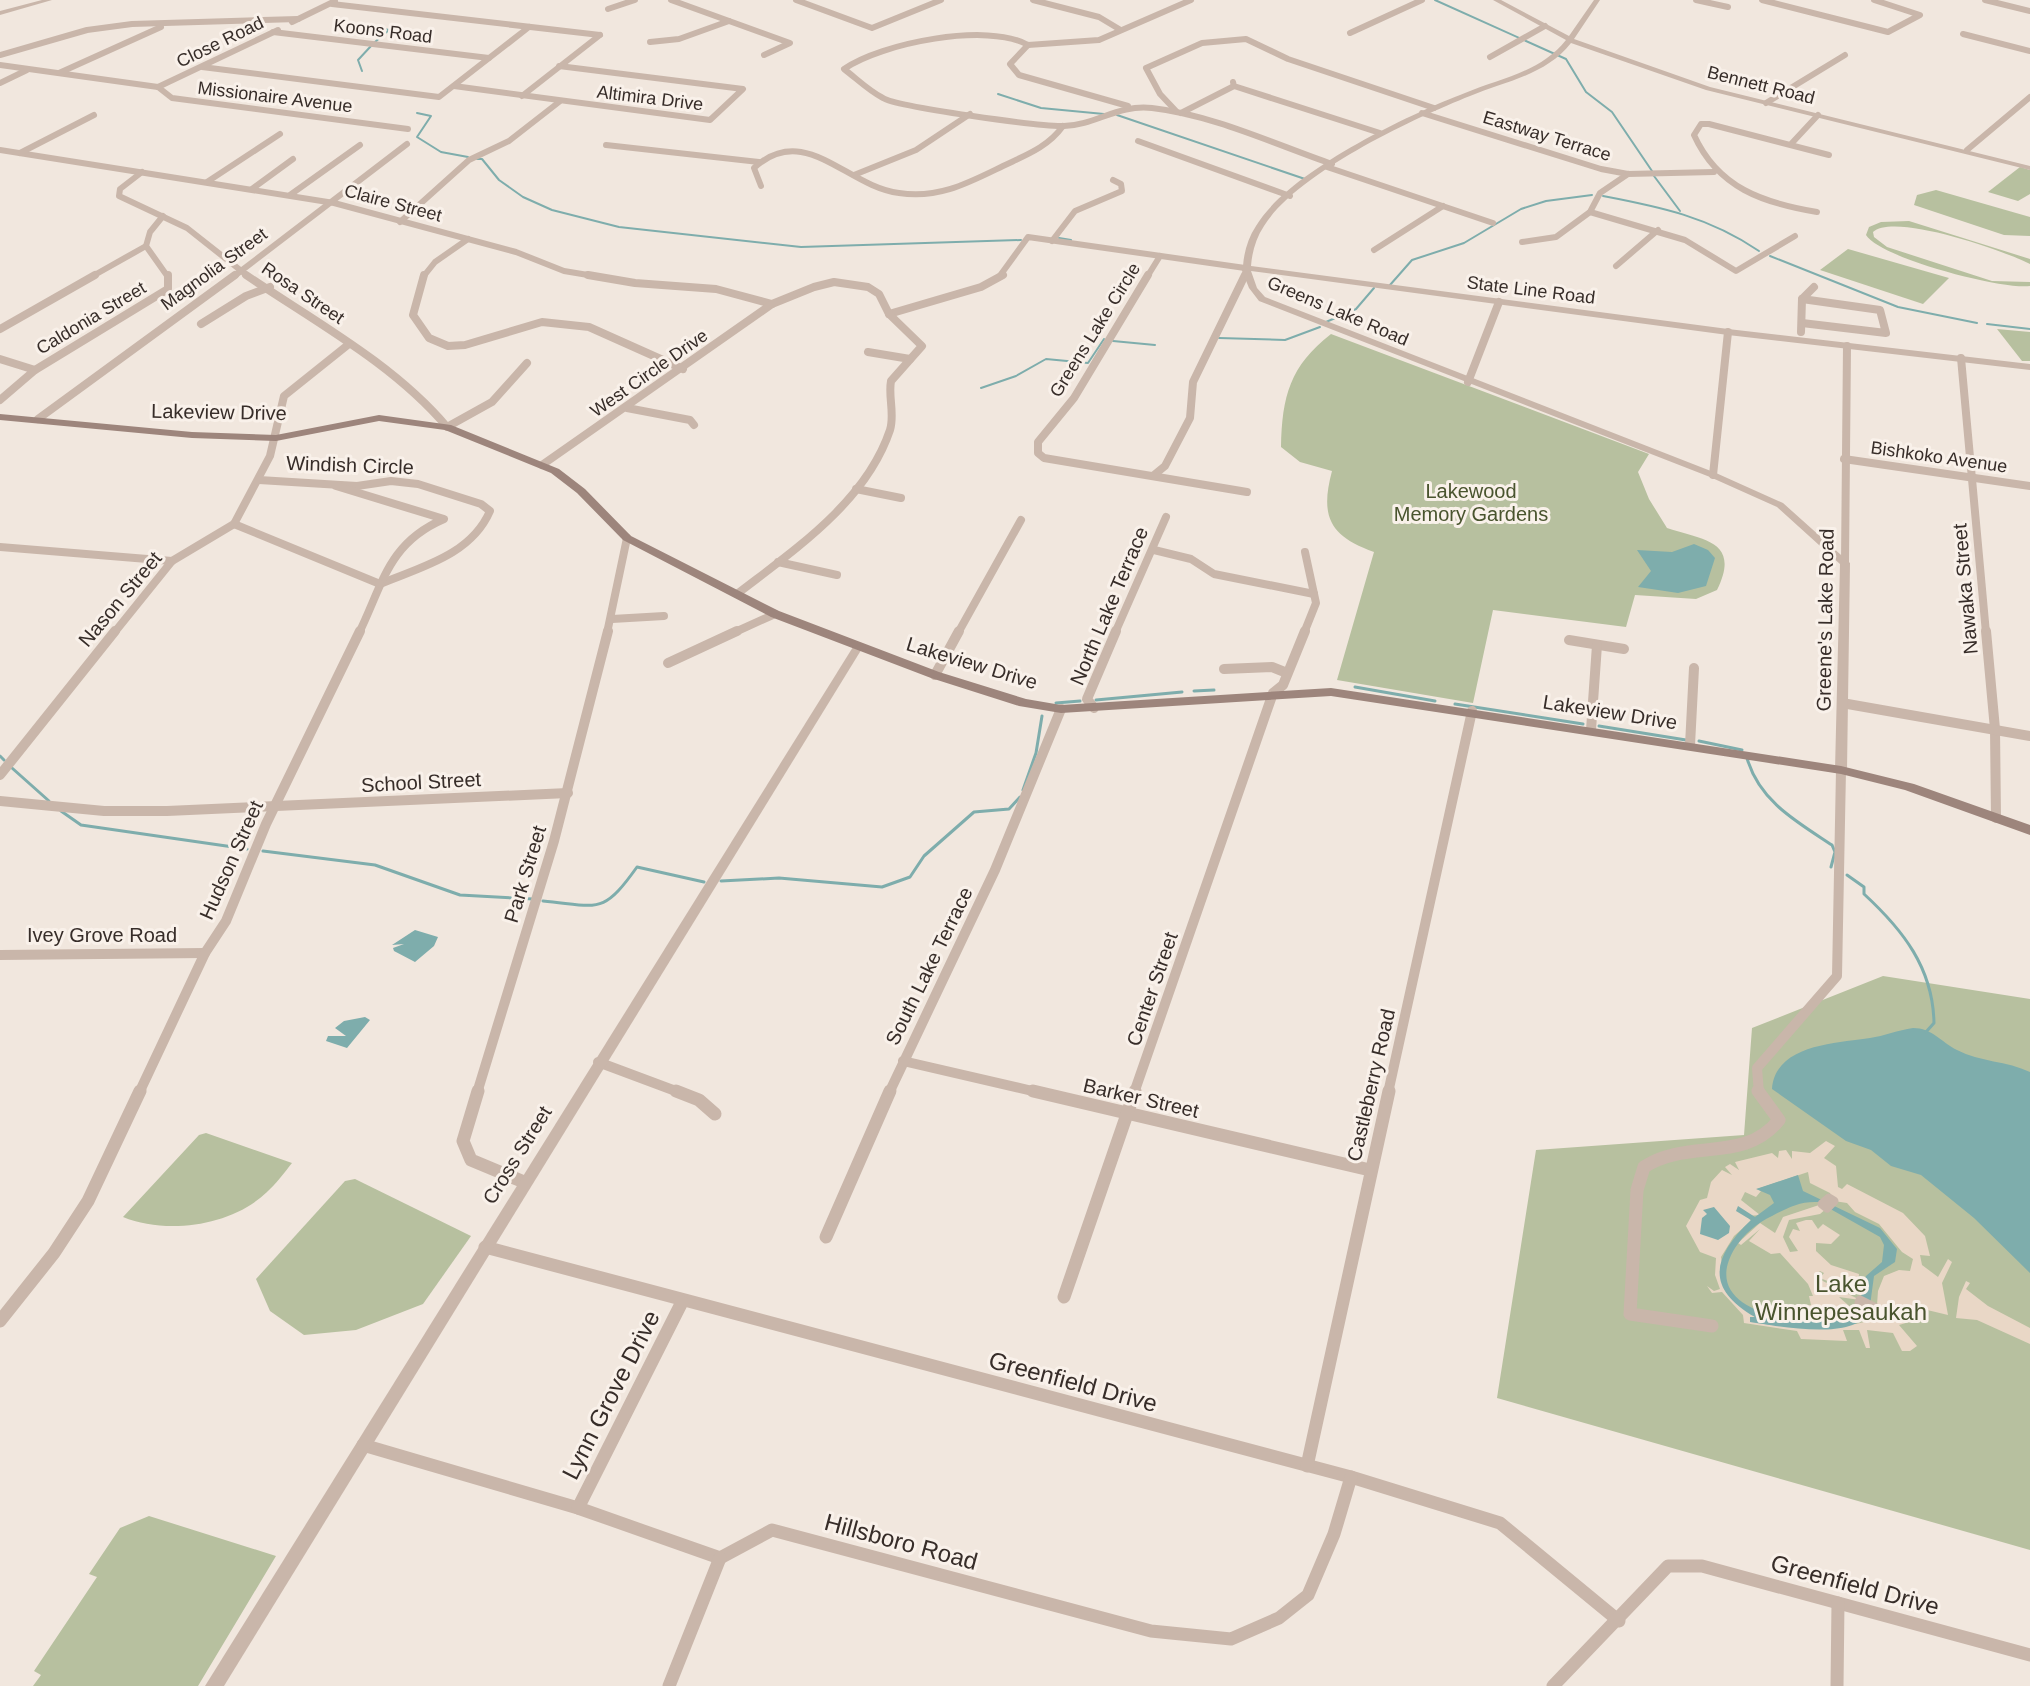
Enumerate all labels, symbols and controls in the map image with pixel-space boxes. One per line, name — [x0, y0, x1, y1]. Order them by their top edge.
street label: Close Road — [173, 12, 267, 72]
street label: Koons Road — [333, 15, 433, 47]
street label: Bennett Road — [1705, 62, 1817, 108]
street label: Missionaire Avenue — [196, 78, 354, 116]
street label: Altimira Drive — [596, 82, 704, 114]
street label: Eastway Terrace — [1481, 107, 1613, 165]
street label: Claire Street — [342, 180, 444, 226]
street label: Magnolia Street — [157, 224, 271, 314]
street label: Rosa Street — [258, 258, 348, 328]
street label: Greens Lake Circle — [1046, 259, 1144, 401]
street label: Greens Lake Road — [1265, 272, 1411, 350]
street label: State Line Road — [1466, 272, 1596, 308]
street label: Caldonia Street — [33, 277, 149, 359]
street label: West Circle Drive — [586, 325, 712, 421]
street label: Lakeview Drive — [151, 400, 287, 424]
street label: Bishkoko Avenue — [1869, 438, 2009, 476]
street label: Windish Circle — [286, 452, 414, 478]
park label: Lakewood Memory Gardens — [1394, 480, 1548, 525]
street label: Nawaka Street — [1948, 522, 1982, 655]
street label: North Lake Terrace — [1066, 524, 1152, 688]
street label: Greene's Lake Road — [1812, 528, 1838, 712]
street label: Nason Street — [74, 547, 166, 651]
street label: Lakeview Drive — [904, 633, 1040, 693]
street label: Lakeview Drive — [1541, 691, 1679, 733]
street label: School Street — [360, 768, 482, 796]
street label: Hudson Street — [195, 797, 267, 923]
street label: Park Street — [500, 823, 550, 925]
street label: South Lake Terrace — [881, 883, 977, 1049]
street label: Ivey Grove Road — [27, 924, 177, 946]
street label: Center Street — [1122, 929, 1182, 1049]
street label: Castleberry Road — [1343, 1007, 1399, 1163]
street label: Barker Street — [1081, 1074, 1201, 1122]
street label: Cross Street — [478, 1102, 556, 1208]
park label: Lake Winnepesaukah — [1755, 1270, 1927, 1325]
street label: Lynn Grove Drive — [556, 1306, 665, 1484]
street label: Greenfield Drive — [986, 1346, 1160, 1417]
street label: Hillsboro Road — [822, 1508, 981, 1575]
street label: Greenfield Drive — [1768, 1549, 1942, 1620]

